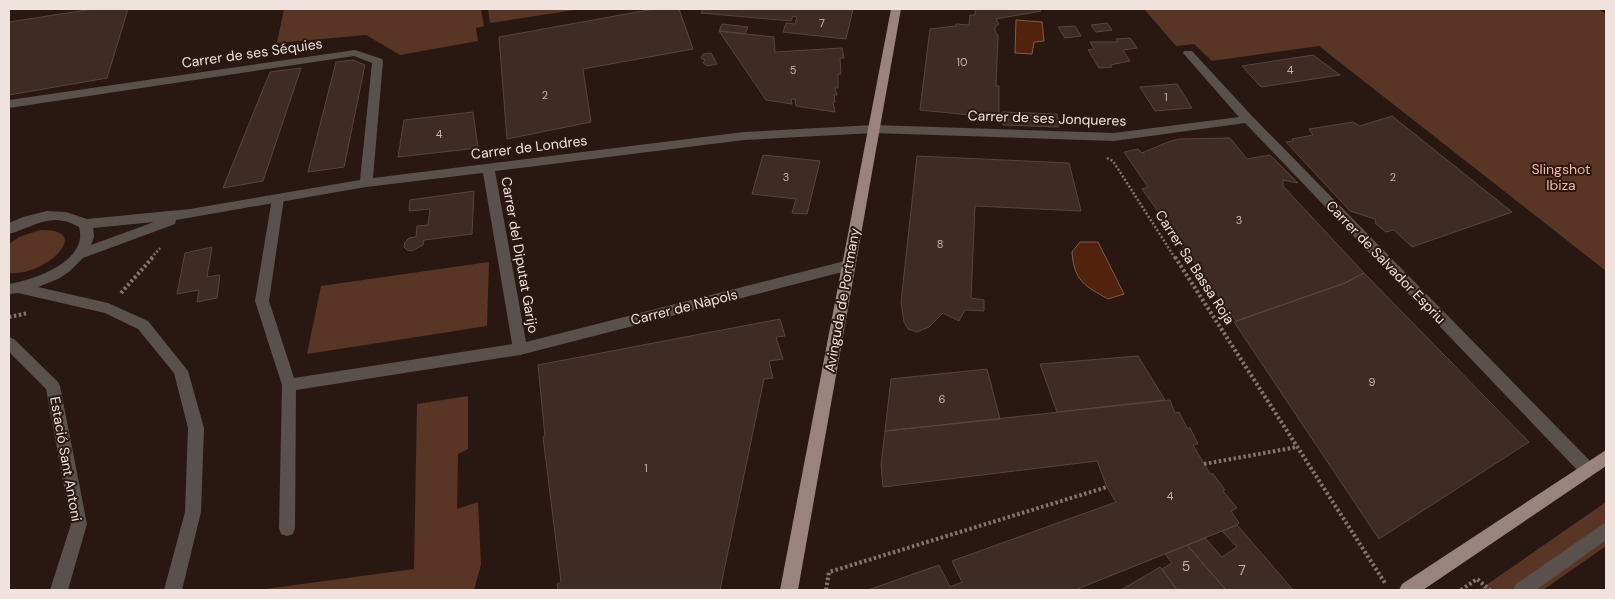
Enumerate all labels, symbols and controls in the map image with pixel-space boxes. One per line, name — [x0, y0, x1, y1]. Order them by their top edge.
house number: 7 — [819, 16, 825, 30]
street label: Carrer de ses Séquies — [180, 34, 324, 72]
house number: 10 — [957, 55, 967, 69]
house number: 5 — [790, 63, 797, 77]
house number: 4 — [1287, 63, 1294, 77]
house number: 2 — [542, 88, 548, 102]
house number: 1 — [1164, 90, 1168, 104]
street label: Carrer de ses Jonqueres — [967, 106, 1127, 130]
house number: 4 — [436, 127, 443, 141]
street label: Carrer de Londres — [470, 131, 588, 163]
park label: Slingshot Ibiza — [1531, 160, 1591, 194]
house number: 3 — [783, 170, 789, 184]
house number: 2 — [1390, 170, 1396, 184]
street label: Carrer del Diputat Garijo — [497, 175, 543, 335]
street label: Carrer de Salvador Espriu — [1322, 196, 1450, 328]
street label: Carrer Sa Bassa Roja — [1151, 206, 1239, 328]
house number: 3 — [1236, 213, 1242, 227]
street label: Avinguda de Portmany — [820, 226, 864, 374]
house number: 8 — [937, 237, 943, 251]
street label: Carrer de Nàpols — [629, 285, 739, 329]
house number: 9 — [1369, 375, 1376, 389]
house number: 6 — [939, 392, 946, 406]
street label: Estació Sant Antoni — [46, 395, 86, 523]
house number: 1 — [644, 461, 648, 475]
house number: 4 — [1167, 489, 1174, 503]
house number: 5 — [1182, 557, 1190, 575]
house number: 7 — [1238, 561, 1246, 579]

